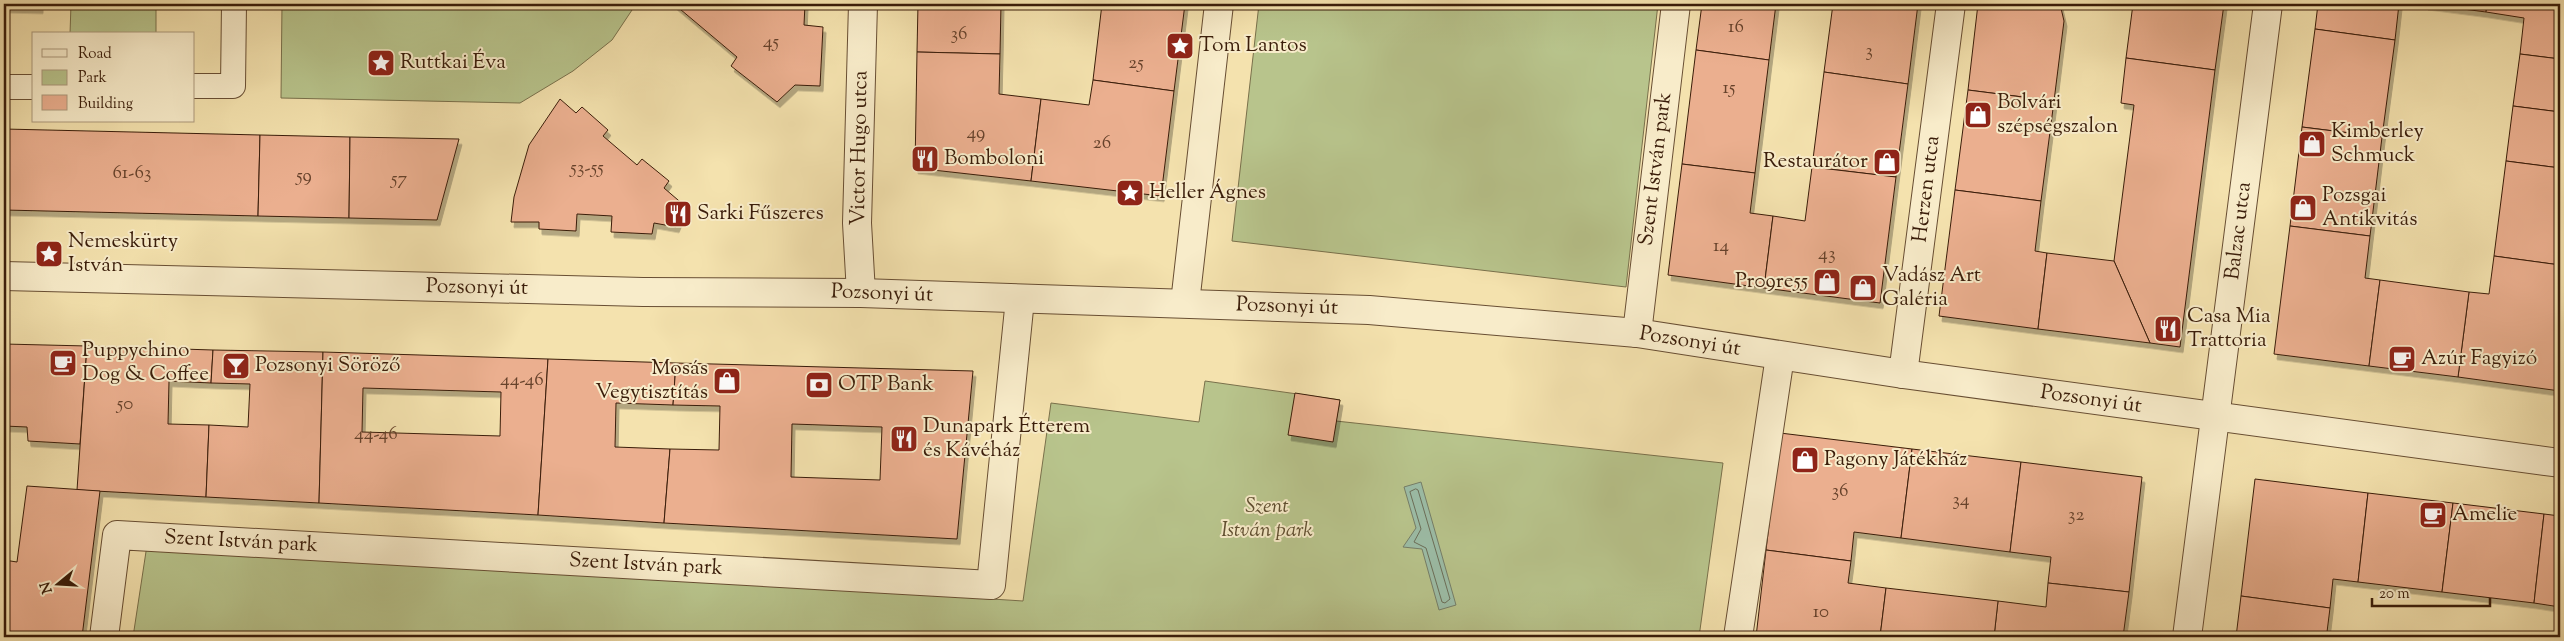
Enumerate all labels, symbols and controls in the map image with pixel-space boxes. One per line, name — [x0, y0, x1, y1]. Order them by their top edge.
house number: 16 — [1728, 14, 1744, 41]
house number: 36 — [951, 21, 967, 48]
house number: 45 — [763, 29, 780, 56]
place icon: Tom Lantos — [1165, 31, 1195, 61]
place label: Tom Lantos — [1199, 31, 1307, 61]
legend — [32, 32, 195, 122]
house number: 3 — [1865, 38, 1873, 65]
text: Road — [78, 44, 112, 65]
place icon: Ruttkai Éva — [366, 48, 396, 78]
place label: Ruttkai Éva — [400, 48, 506, 78]
house number: 25 — [1128, 50, 1144, 77]
text: Park — [78, 68, 107, 89]
street label: Victor Hugo utca — [844, 70, 876, 226]
house number: 15 — [1723, 75, 1736, 102]
place label: Bolvári szépségszalon — [1997, 88, 2118, 142]
street label: Szent István park — [1632, 90, 1680, 247]
text: Building — [78, 94, 133, 115]
shop icon: Bolvári szépségszalon — [1963, 100, 1993, 130]
place label: Kimberley Schmuck — [2331, 117, 2424, 171]
house number: 49 — [967, 120, 985, 147]
shop icon: Kimberley Schmuck — [2297, 129, 2327, 159]
house number: 26 — [1093, 130, 1111, 157]
street label: Herzen utca — [1906, 134, 1948, 244]
restaurant icon: Bomboloni — [910, 144, 940, 174]
place label: Bomboloni — [944, 144, 1044, 174]
place label: Restaurátor — [1763, 147, 1868, 177]
shop icon: Restaurátor — [1872, 147, 1902, 177]
house number: 53-55 — [569, 155, 604, 182]
house number: 61-63 — [112, 160, 152, 187]
house number: 59 — [295, 163, 312, 190]
house number: 57 — [390, 166, 407, 193]
place icon: Heller Ágnes — [1115, 178, 1145, 208]
place label: Heller Ágnes — [1149, 178, 1266, 208]
street label: Balzac utca — [2218, 180, 2260, 282]
place label: Pozsgai Antikvitás — [2322, 181, 2417, 235]
shop icon: Pozsgai Antikvitás — [2288, 193, 2318, 223]
restaurant icon: Sarki Fűszeres — [663, 199, 693, 229]
place label: Sarki Fűszeres — [697, 199, 824, 229]
place label: Nemeskürty István — [68, 227, 179, 281]
house number: 14 — [1713, 233, 1729, 260]
place icon: Nemeskürty István — [34, 239, 64, 269]
house number: 43 — [1818, 241, 1836, 268]
place label: Vadász Art Galéria — [1882, 261, 1981, 315]
place label: Pr09re55 — [1735, 267, 1808, 297]
shop icon: Pr09re55 — [1812, 267, 1842, 297]
street label: Pozsonyi út — [426, 272, 528, 304]
shop icon: Vadász Art Galéria — [1848, 273, 1878, 303]
street label: Pozsonyi út — [830, 277, 934, 311]
street label: Pozsonyi út — [1235, 290, 1339, 324]
place label: Casa Mia Trattoria — [2187, 302, 2271, 356]
restaurant icon: Casa Mia Trattoria — [2153, 314, 2183, 344]
street label: Pozsonyi út — [1637, 319, 1743, 365]
place label: Puppychino Dog & Coffee — [82, 336, 209, 390]
cafe icon: Azúr Fagyizó — [2387, 344, 2417, 374]
place label: Azúr Fagyizó — [2421, 344, 2537, 374]
cafe icon: Puppychino Dog & Coffee — [48, 348, 78, 378]
bar icon: Pozsonyi Söröző — [221, 351, 251, 381]
place label: Pozsonyi Söröző — [255, 351, 401, 381]
place label: Mosás Vegytisztítás — [595, 354, 708, 408]
shop icon: Mosás Vegytisztítás — [712, 366, 742, 396]
house number: 44-46 — [500, 367, 544, 394]
bank icon: OTP Bank — [804, 370, 834, 400]
place label: OTP Bank — [838, 370, 934, 400]
street label: Pozsonyi út — [2038, 378, 2144, 422]
house number: 50 — [116, 391, 133, 418]
place label: Dunapark Étterem és Kávéház — [923, 412, 1090, 466]
house number: 44-46 — [354, 421, 398, 448]
restaurant icon: Dunapark Étterem és Kávéház — [889, 424, 919, 454]
shop icon: Pagony Játékház — [1790, 445, 1820, 475]
place label: Pagony Játékház — [1824, 445, 1967, 475]
house number: 36 — [1832, 478, 1848, 505]
house number: 34 — [1952, 487, 1970, 514]
park label: Szent István park — [1221, 492, 1313, 546]
cafe icon: Amelie — [2418, 500, 2448, 530]
place label: Amelie — [2452, 500, 2517, 530]
house number: 32 — [2068, 502, 2084, 529]
street label: Szent István park — [163, 523, 319, 561]
street label: Szent István park — [568, 546, 724, 584]
north arrow — [32, 558, 82, 608]
scale bar — [2372, 576, 2489, 608]
text: N — [36, 579, 59, 596]
text: 20 m — [2379, 584, 2410, 605]
house number: 10 — [1813, 599, 1829, 626]

